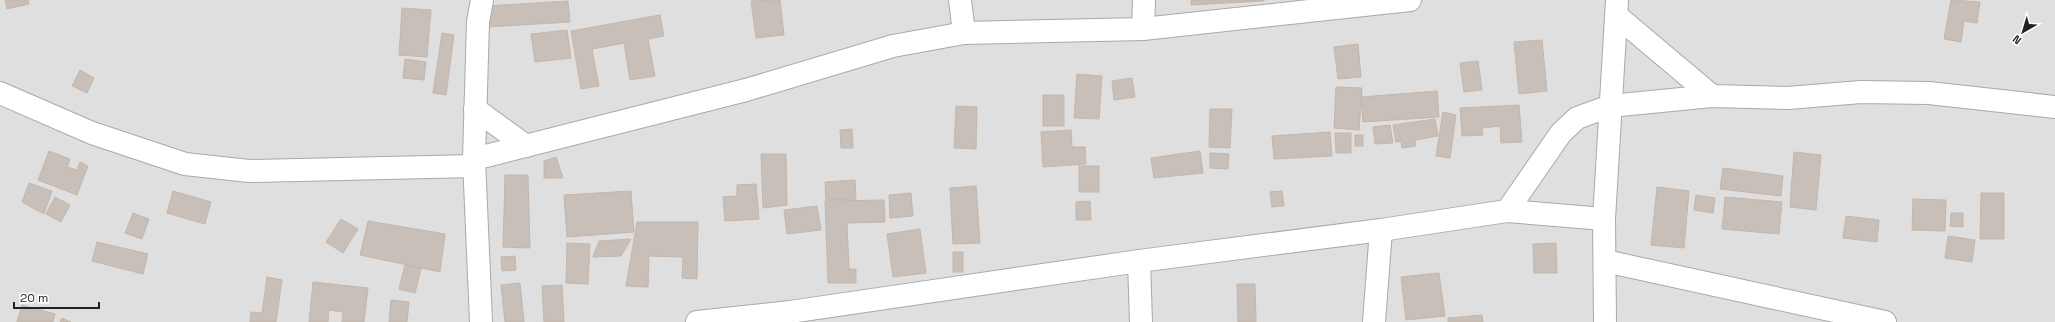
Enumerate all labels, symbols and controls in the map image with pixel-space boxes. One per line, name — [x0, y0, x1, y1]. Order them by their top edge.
north arrow — [2003, 12, 2043, 52]
text: N — [2010, 32, 2024, 48]
scale bar — [14, 284, 99, 310]
text: 20 m — [20, 290, 48, 306]

